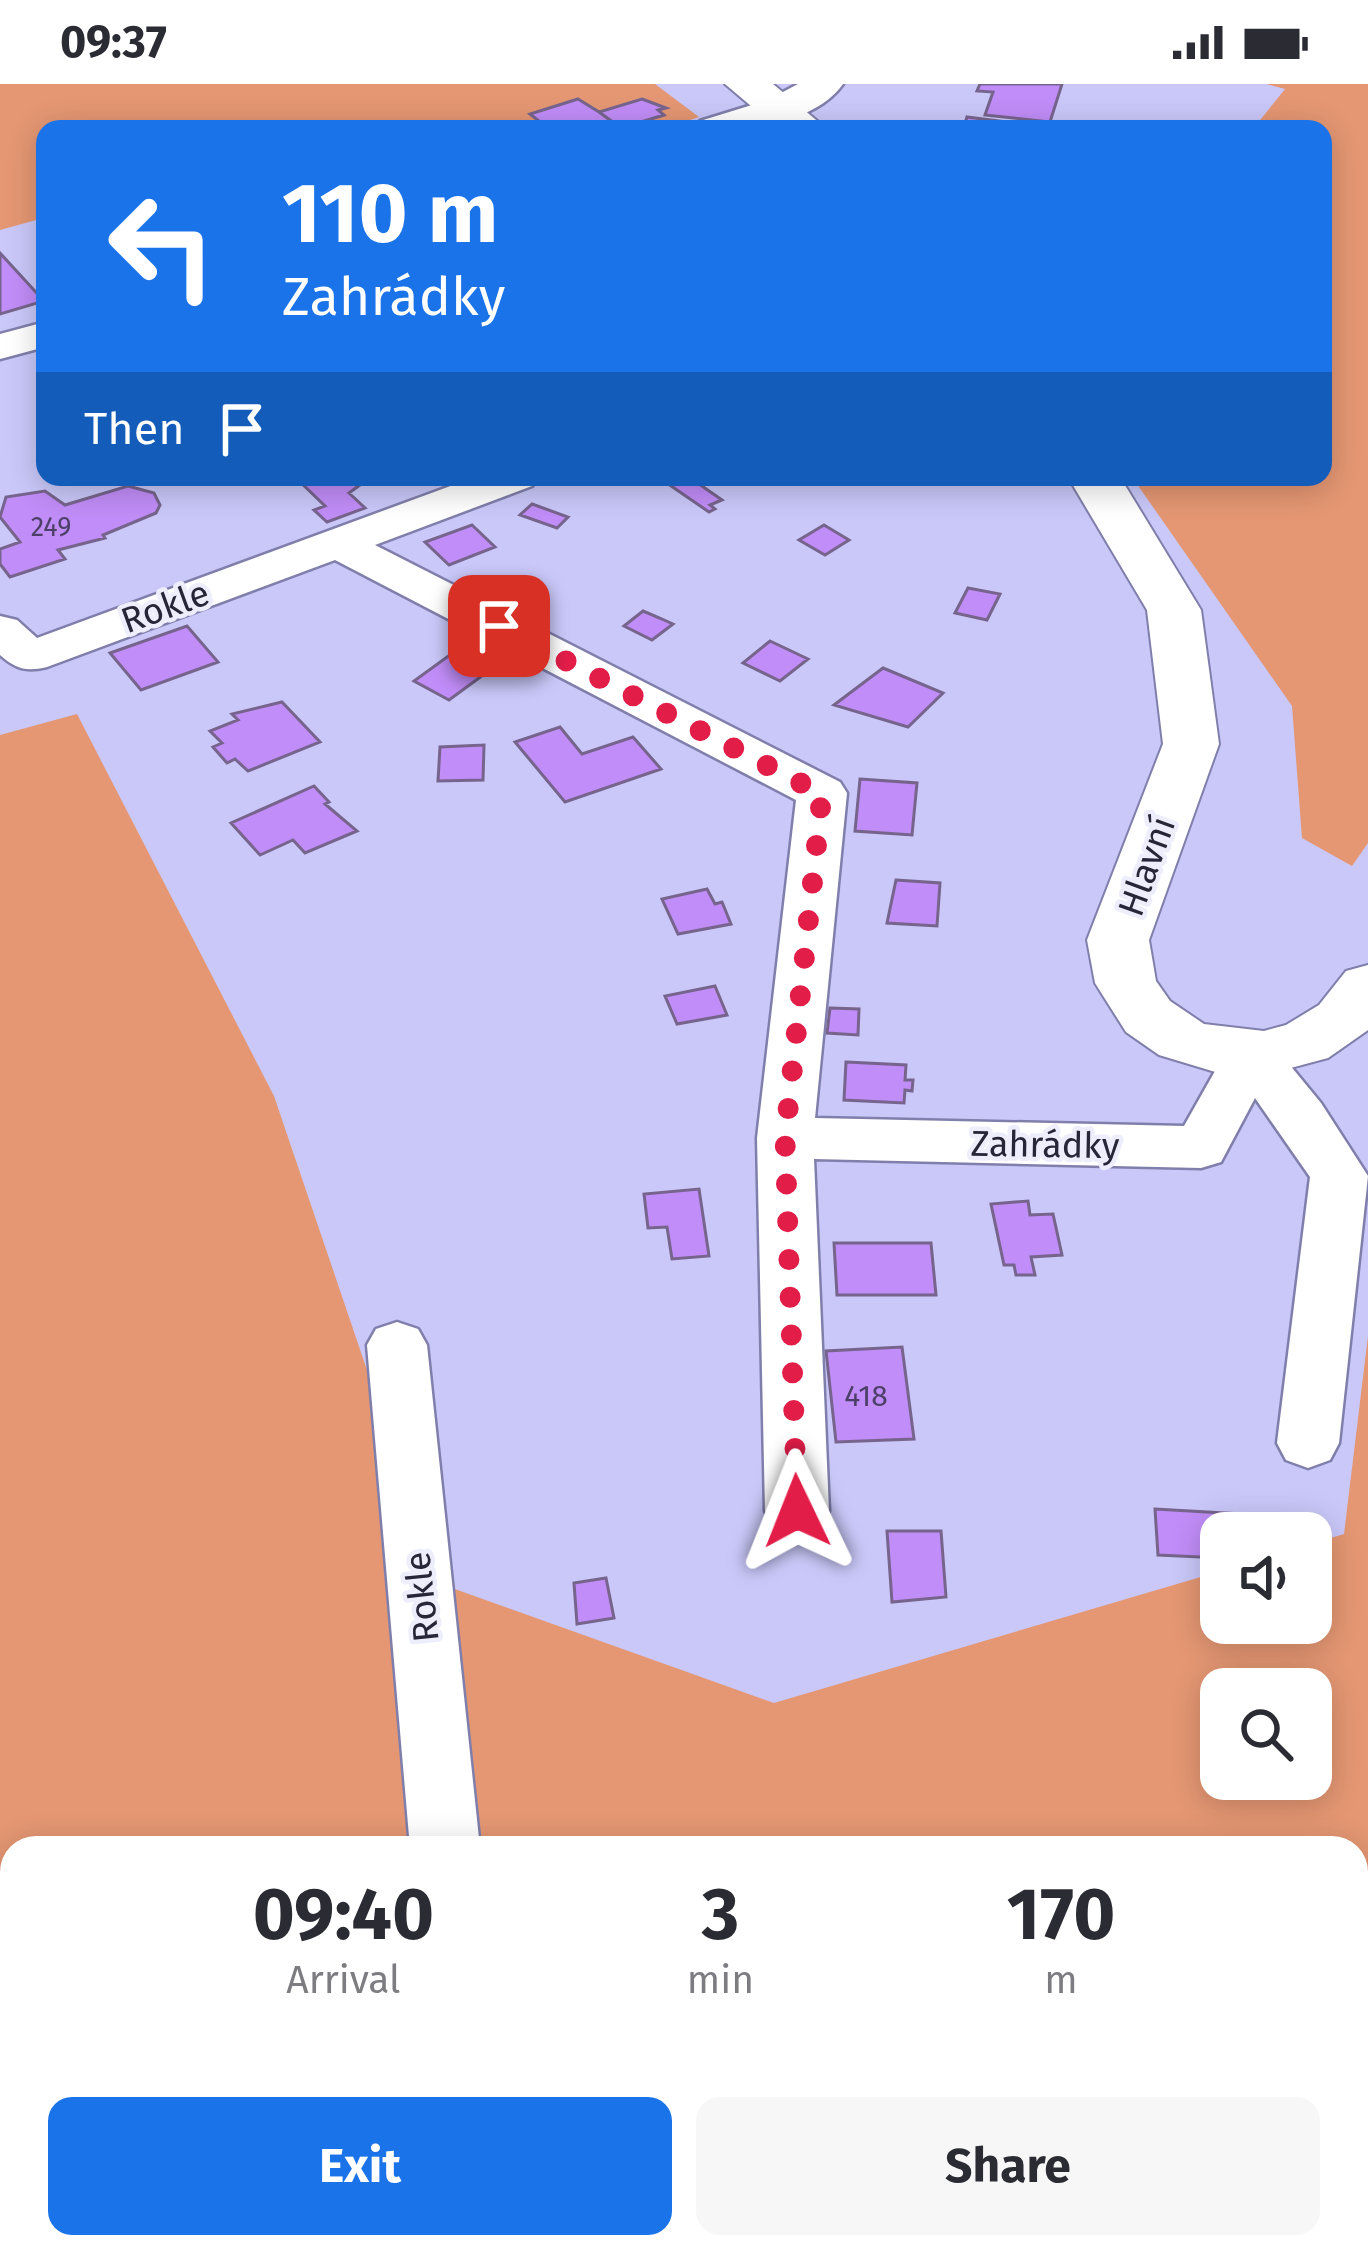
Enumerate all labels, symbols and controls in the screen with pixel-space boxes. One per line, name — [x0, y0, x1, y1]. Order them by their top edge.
text: 09:37 — [60, 15, 167, 69]
text: 110 m — [282, 163, 498, 264]
icon: left — [84, 168, 240, 324]
text: Zahrádky — [282, 265, 505, 329]
icon: arrive — [209, 396, 275, 462]
text: Then — [84, 402, 185, 456]
house number: 249 — [31, 511, 71, 543]
street label: Rokle — [115, 571, 215, 643]
pin — [448, 575, 550, 677]
icon: arrive — [466, 593, 532, 659]
street label: Hlavní — [1109, 810, 1185, 922]
street label: Zahrádky — [970, 1122, 1120, 1168]
house number: 418 — [844, 1378, 888, 1414]
position arrow — [734, 1448, 860, 1574]
map controls — [1200, 1512, 1332, 1800]
button: sound — [1200, 1512, 1332, 1644]
street label: Rokle — [395, 1550, 449, 1644]
button: search — [1200, 1668, 1332, 1800]
text: 09:40 — [253, 1872, 434, 1958]
text: 3 — [702, 1872, 739, 1958]
text: 170 — [1007, 1872, 1115, 1958]
text: Arrival — [286, 1957, 401, 2003]
text: min — [687, 1957, 754, 2003]
text: m — [1044, 1957, 1078, 2003]
button: Exit — [48, 2097, 672, 2235]
button: Share — [696, 2097, 1320, 2235]

